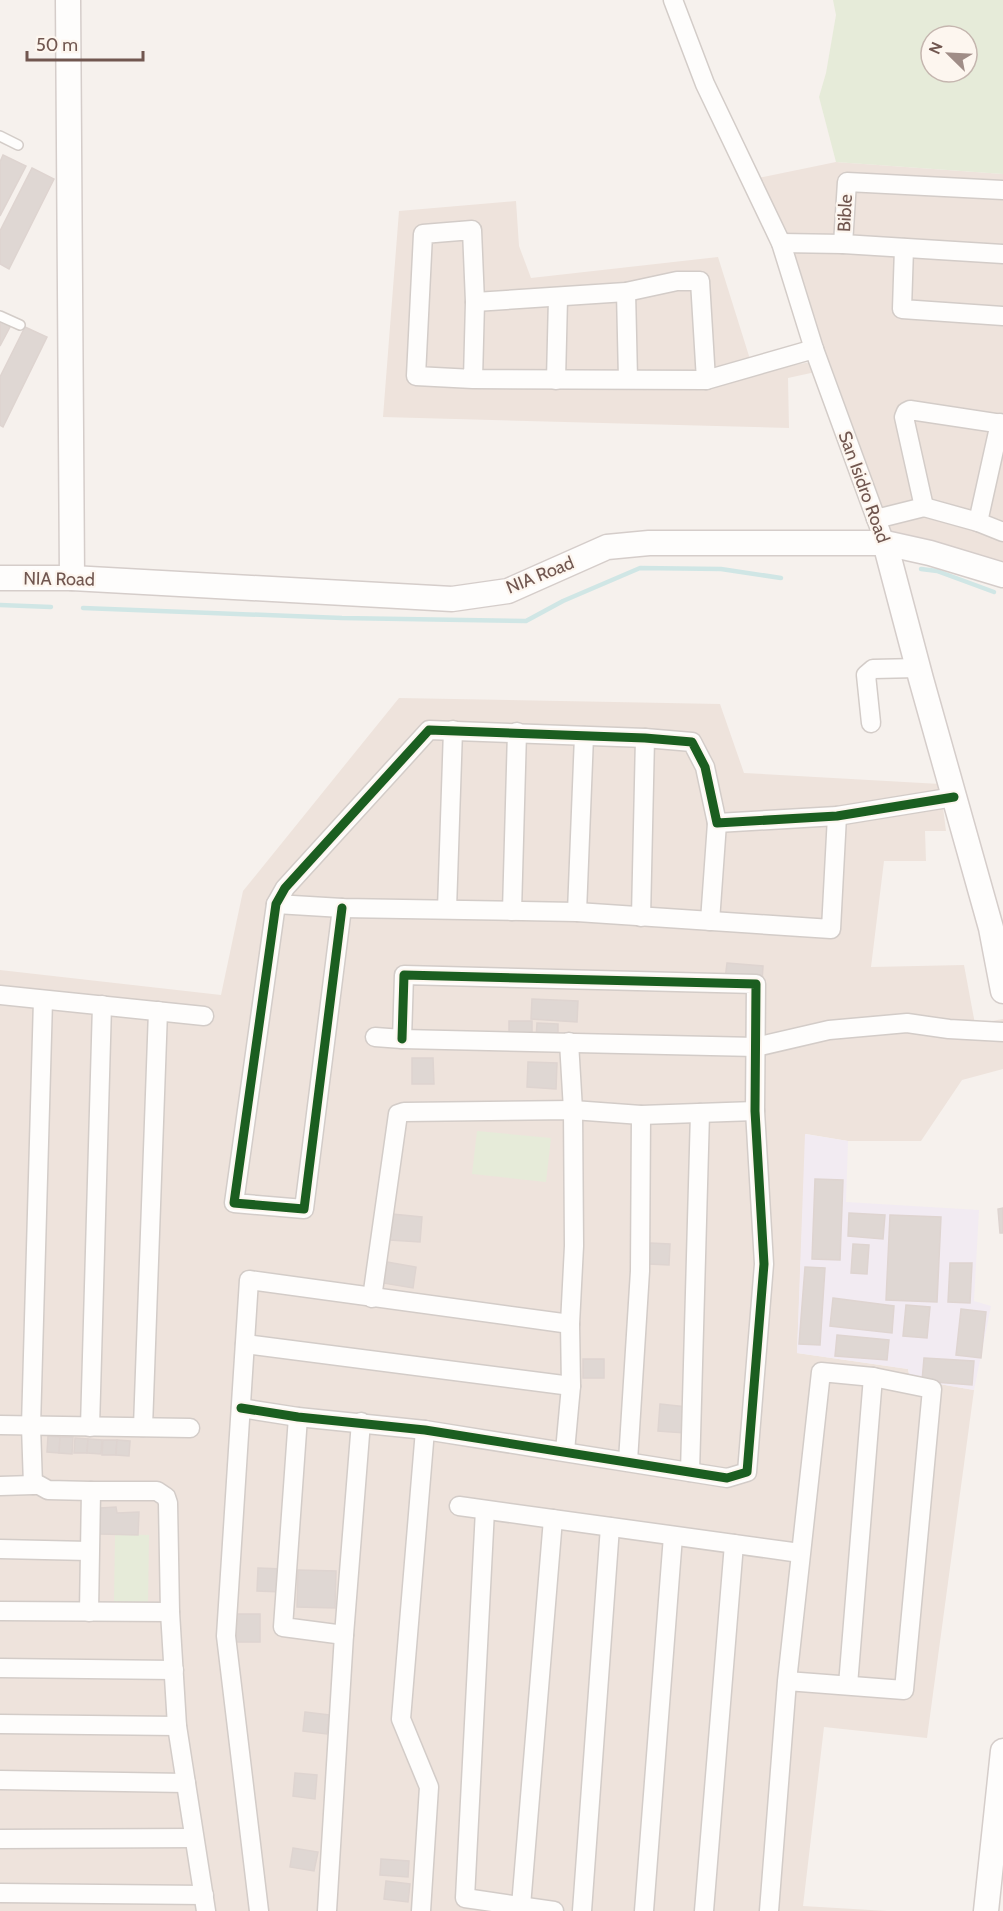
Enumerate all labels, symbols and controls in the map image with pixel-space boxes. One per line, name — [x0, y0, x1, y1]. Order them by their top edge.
scale bar — [27, 24, 142, 62]
north arrow — [919, 24, 979, 84]
text: 50 m — [36, 34, 78, 56]
text: N — [925, 39, 947, 57]
street label: Bible — [833, 194, 857, 232]
street label: San Isidro Road — [834, 428, 894, 546]
street label: NIA Road — [503, 551, 577, 599]
street label: NIA Road — [23, 567, 95, 591]

